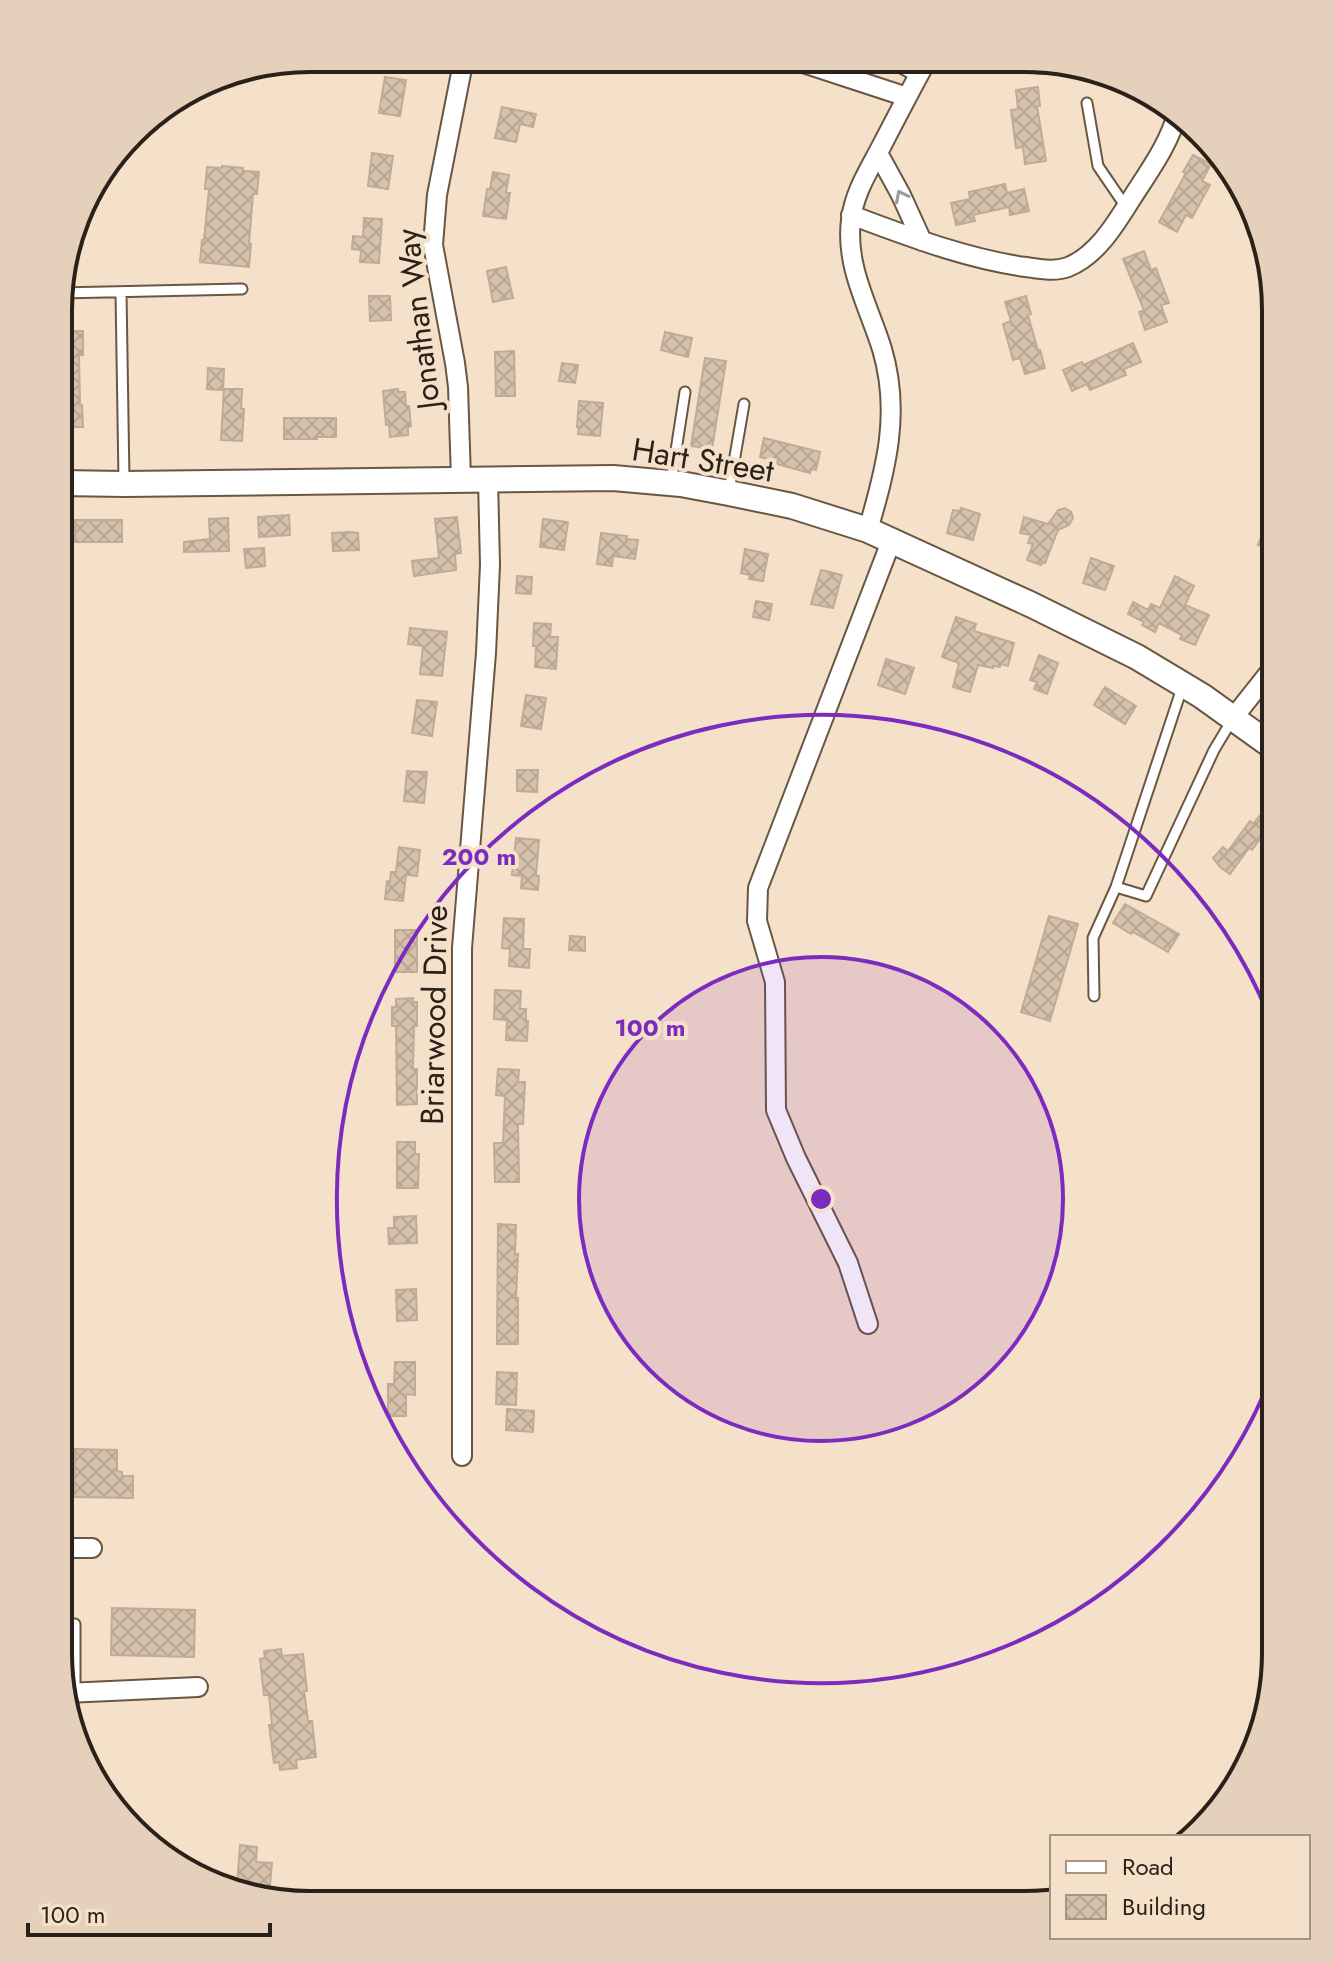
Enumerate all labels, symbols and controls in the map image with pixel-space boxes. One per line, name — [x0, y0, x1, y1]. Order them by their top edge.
one-way arrow — [896, 190, 911, 205]
street label: Jonathan Way — [384, 225, 452, 416]
street label: Hart Street — [629, 426, 777, 494]
text: 200 m — [442, 839, 516, 874]
street label: Briarwood Drive — [409, 905, 459, 1125]
text: 100 m — [615, 1010, 685, 1045]
centre of rings — [807, 1185, 835, 1213]
legend — [1050, 1835, 1310, 1939]
text: Road — [1122, 1849, 1174, 1884]
scale bar — [28, 1887, 270, 1937]
text: Building — [1122, 1889, 1206, 1924]
text: 100 m — [40, 1897, 106, 1932]

